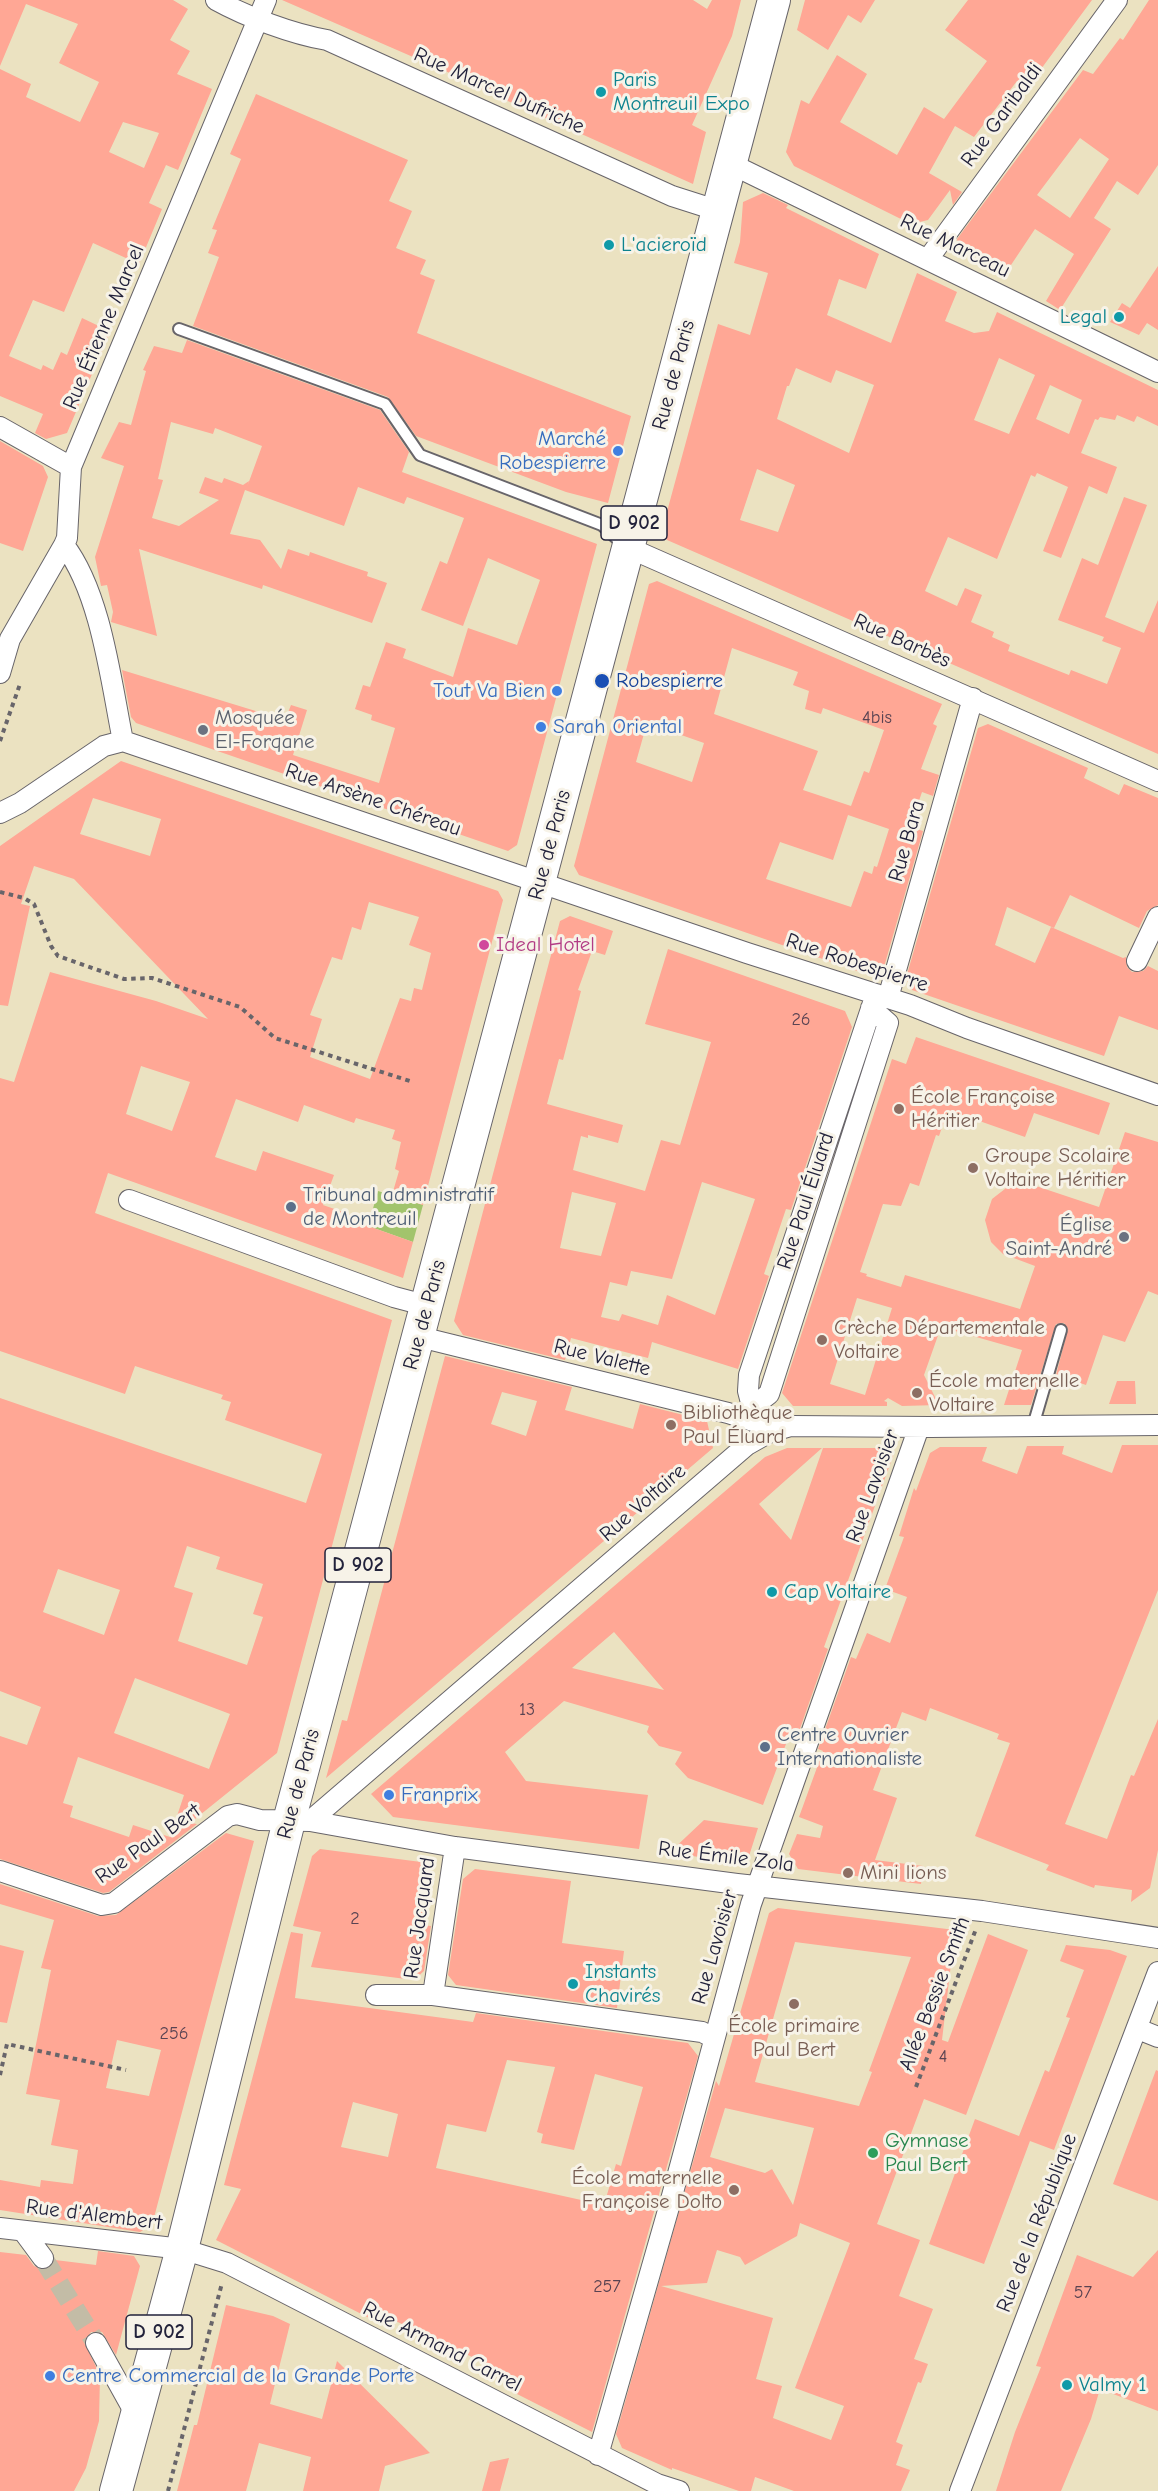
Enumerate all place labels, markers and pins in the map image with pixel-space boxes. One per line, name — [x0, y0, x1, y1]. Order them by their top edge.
place label: Paris Montreuil Expo — [613, 67, 750, 117]
marker: Paris Montreuil Expo — [594, 85, 608, 99]
place label: L'acieroïd — [621, 232, 707, 258]
marker: L'acieroïd — [602, 238, 616, 252]
place label: Legal — [1060, 304, 1107, 330]
marker: Legal — [1112, 310, 1126, 324]
place label: Marché Robespierre — [499, 426, 606, 476]
marker: Marché Robespierre — [611, 444, 625, 458]
place label: Robespierre — [616, 668, 723, 694]
marker: Robespierre — [593, 672, 611, 690]
place label: Tout Va Bien — [433, 678, 545, 704]
marker: Tout Va Bien — [550, 684, 564, 698]
place label: Mosquée El-Forqane — [215, 705, 315, 755]
place label: Sarah Oriental — [553, 714, 682, 740]
marker: Sarah Oriental — [534, 720, 548, 734]
marker: Mosquée El-Forqane — [196, 723, 210, 737]
place label: Ideal Hotel — [496, 932, 595, 958]
marker: Ideal Hotel — [477, 938, 491, 952]
place label: École Françoise Héritier — [911, 1084, 1055, 1134]
marker: École Françoise Héritier — [892, 1102, 906, 1116]
place label: Groupe Scolaire Voltaire Héritier — [985, 1143, 1130, 1193]
marker: Groupe Scolaire Voltaire Héritier — [966, 1161, 980, 1175]
place label: Tribunal administratif de Montreuil — [303, 1182, 494, 1232]
marker: Tribunal administratif de Montreuil — [284, 1200, 298, 1214]
place label: Église Saint-André — [1006, 1212, 1112, 1262]
marker: Église Saint-André — [1117, 1230, 1131, 1244]
place label: Crèche Départementale Voltaire — [834, 1315, 1045, 1365]
marker: Crèche Départementale Voltaire — [815, 1333, 829, 1347]
place label: École maternelle Voltaire — [929, 1368, 1079, 1418]
marker: École maternelle Voltaire — [910, 1386, 924, 1400]
place label: Bibliothèque Paul Éluard — [683, 1400, 792, 1450]
marker: Bibliothèque Paul Éluard — [664, 1418, 678, 1432]
place label: Cap Voltaire — [784, 1579, 891, 1605]
marker: Cap Voltaire — [765, 1585, 779, 1599]
place label: Centre Ouvrier Internationaliste — [777, 1722, 922, 1772]
marker: Centre Ouvrier Internationaliste — [758, 1740, 772, 1754]
place label: Franprix — [401, 1782, 478, 1808]
marker: Franprix — [382, 1788, 396, 1802]
place label: Mini lions — [860, 1860, 947, 1886]
marker: Mini lions — [841, 1866, 855, 1880]
place label: Instants Chavirés — [585, 1959, 660, 2009]
marker: Instants Chavirés — [566, 1977, 580, 1991]
marker: École primaire Paul Bert — [787, 1997, 801, 2011]
place label: École primaire Paul Bert — [728, 2013, 860, 2063]
place label: Gymnase Paul Bert — [885, 2128, 968, 2178]
marker: Gymnase Paul Bert — [866, 2146, 880, 2160]
place label: École maternelle Françoise Dolto — [572, 2165, 722, 2215]
marker: École maternelle Françoise Dolto — [727, 2183, 741, 2197]
place label: Centre Commercial de la Grande Porte — [62, 2363, 414, 2389]
marker: Centre Commercial de la Grande Porte — [43, 2369, 57, 2383]
place label: Valmy 1 — [1079, 2372, 1147, 2398]
marker: Valmy 1 — [1060, 2378, 1074, 2392]

